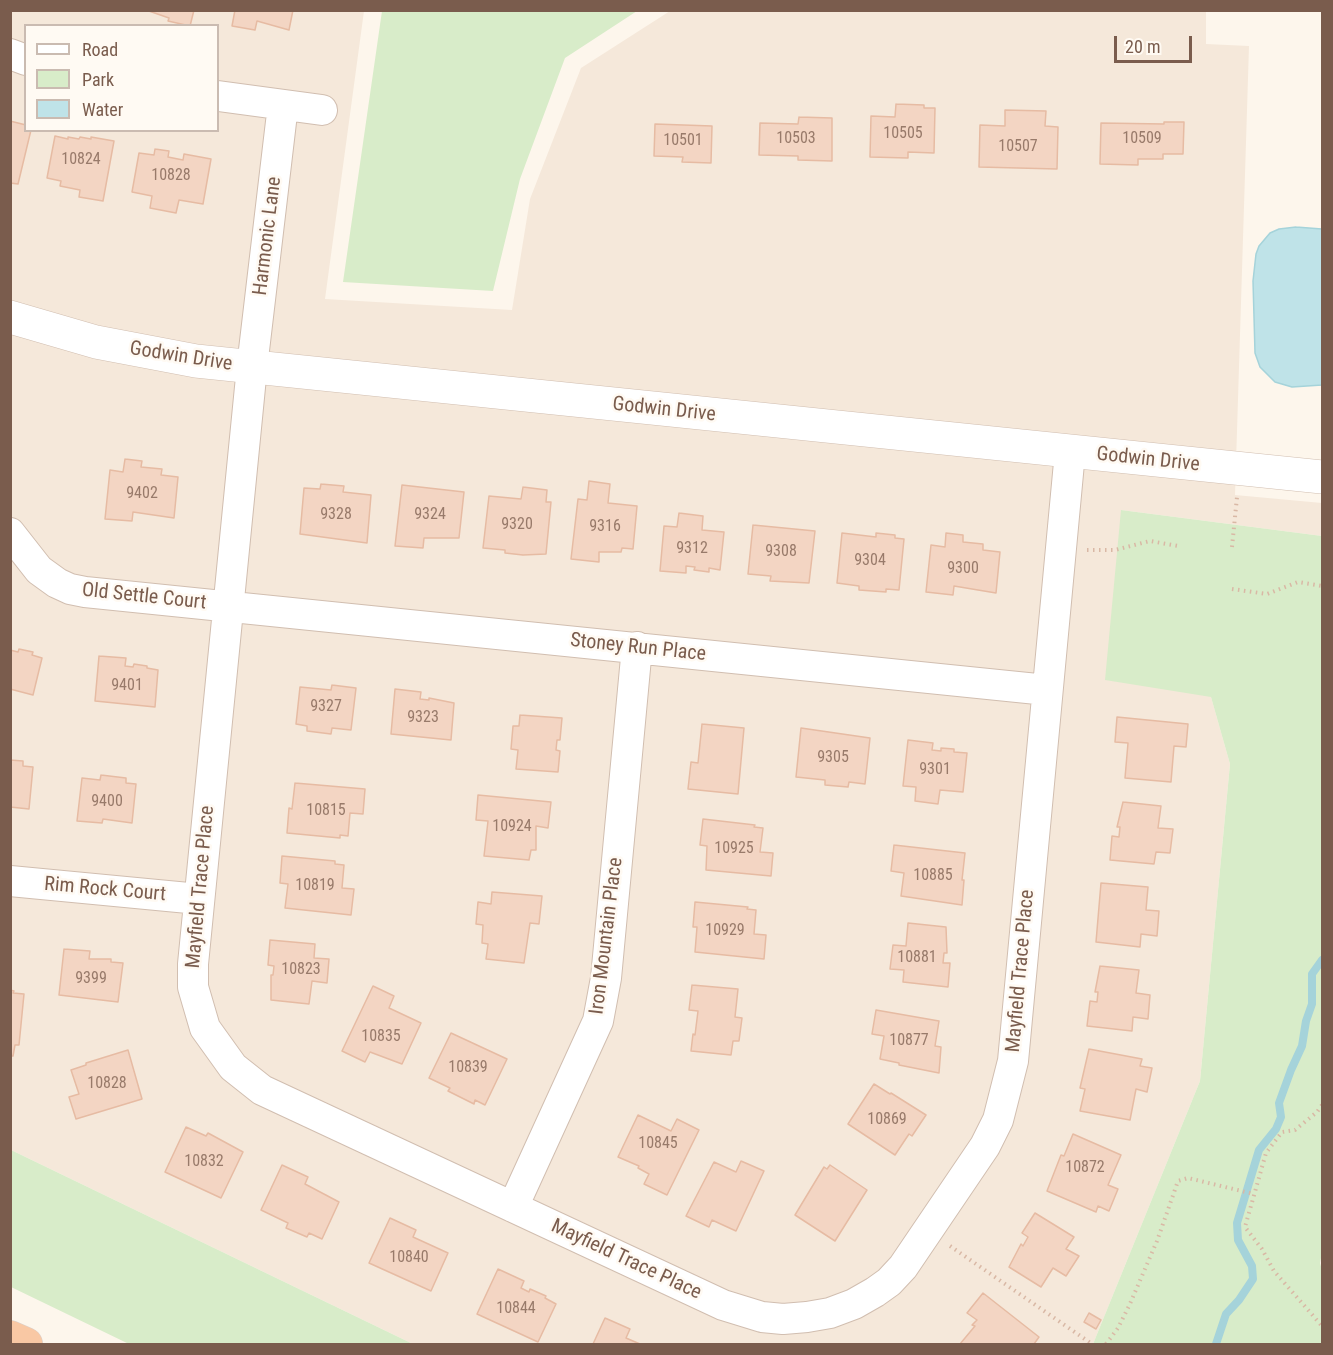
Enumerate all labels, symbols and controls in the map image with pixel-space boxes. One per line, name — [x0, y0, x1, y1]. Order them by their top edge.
legend — [24, 24, 219, 132]
scale bar — [1117, 24, 1195, 62]
text: 20 m — [1125, 36, 1160, 57]
text: Road — [82, 39, 118, 60]
text: Park — [82, 69, 114, 90]
text: Water — [82, 99, 123, 120]
house number: 10505 — [883, 124, 923, 144]
house number: 10503 — [776, 129, 816, 149]
house number: 10509 — [1122, 129, 1162, 149]
house number: 10501 — [663, 131, 703, 151]
house number: 10507 — [998, 137, 1038, 157]
house number: 10824 — [61, 150, 101, 170]
house number: 10828 — [151, 166, 191, 186]
street label: Harmonic Lane — [249, 175, 287, 297]
street label: Godwin Drive — [128, 337, 234, 377]
street label: Godwin Drive — [611, 393, 717, 427]
street label: Godwin Drive — [1095, 443, 1201, 477]
house number: 9402 — [126, 484, 158, 504]
house number: 9328 — [320, 505, 352, 525]
house number: 9324 — [414, 505, 446, 525]
house number: 9320 — [501, 515, 533, 535]
house number: 9316 — [589, 517, 621, 537]
house number: 9312 — [676, 539, 708, 559]
house number: 9308 — [765, 542, 797, 562]
house number: 9304 — [854, 551, 886, 571]
house number: 9300 — [947, 559, 979, 579]
street label: Old Settle Court — [81, 579, 207, 615]
street label: Stoney Run Place — [569, 629, 707, 667]
house number: 9401 — [111, 676, 143, 696]
house number: 9327 — [310, 697, 342, 717]
house number: 9323 — [407, 708, 439, 728]
house number: 9305 — [817, 748, 849, 768]
house number: 9301 — [919, 760, 951, 780]
house number: 9400 — [91, 792, 123, 812]
house number: 10815 — [306, 801, 346, 821]
street label: Mayfield Trace Place — [182, 805, 220, 969]
house number: 10924 — [492, 817, 532, 837]
house number: 10925 — [714, 839, 754, 859]
street label: Iron Mountain Place — [585, 856, 629, 1016]
house number: 10885 — [913, 866, 953, 886]
street label: Rim Rock Court — [43, 873, 167, 907]
house number: 10819 — [295, 876, 335, 896]
street label: Mayfield Trace Place — [1002, 889, 1040, 1053]
house number: 10929 — [705, 921, 745, 941]
house number: 10881 — [897, 948, 937, 968]
house number: 10823 — [281, 960, 321, 980]
house number: 9399 — [75, 969, 107, 989]
house number: 10835 — [361, 1027, 401, 1047]
house number: 10877 — [889, 1031, 929, 1051]
house number: 10839 — [448, 1058, 488, 1078]
house number: 10828 — [87, 1074, 127, 1094]
house number: 10869 — [867, 1110, 907, 1130]
house number: 10845 — [638, 1134, 678, 1154]
house number: 10832 — [184, 1152, 224, 1172]
house number: 10872 — [1065, 1158, 1105, 1178]
street label: Mayfield Trace Place — [547, 1215, 705, 1305]
house number: 10840 — [389, 1248, 429, 1268]
house number: 10844 — [496, 1299, 536, 1319]

